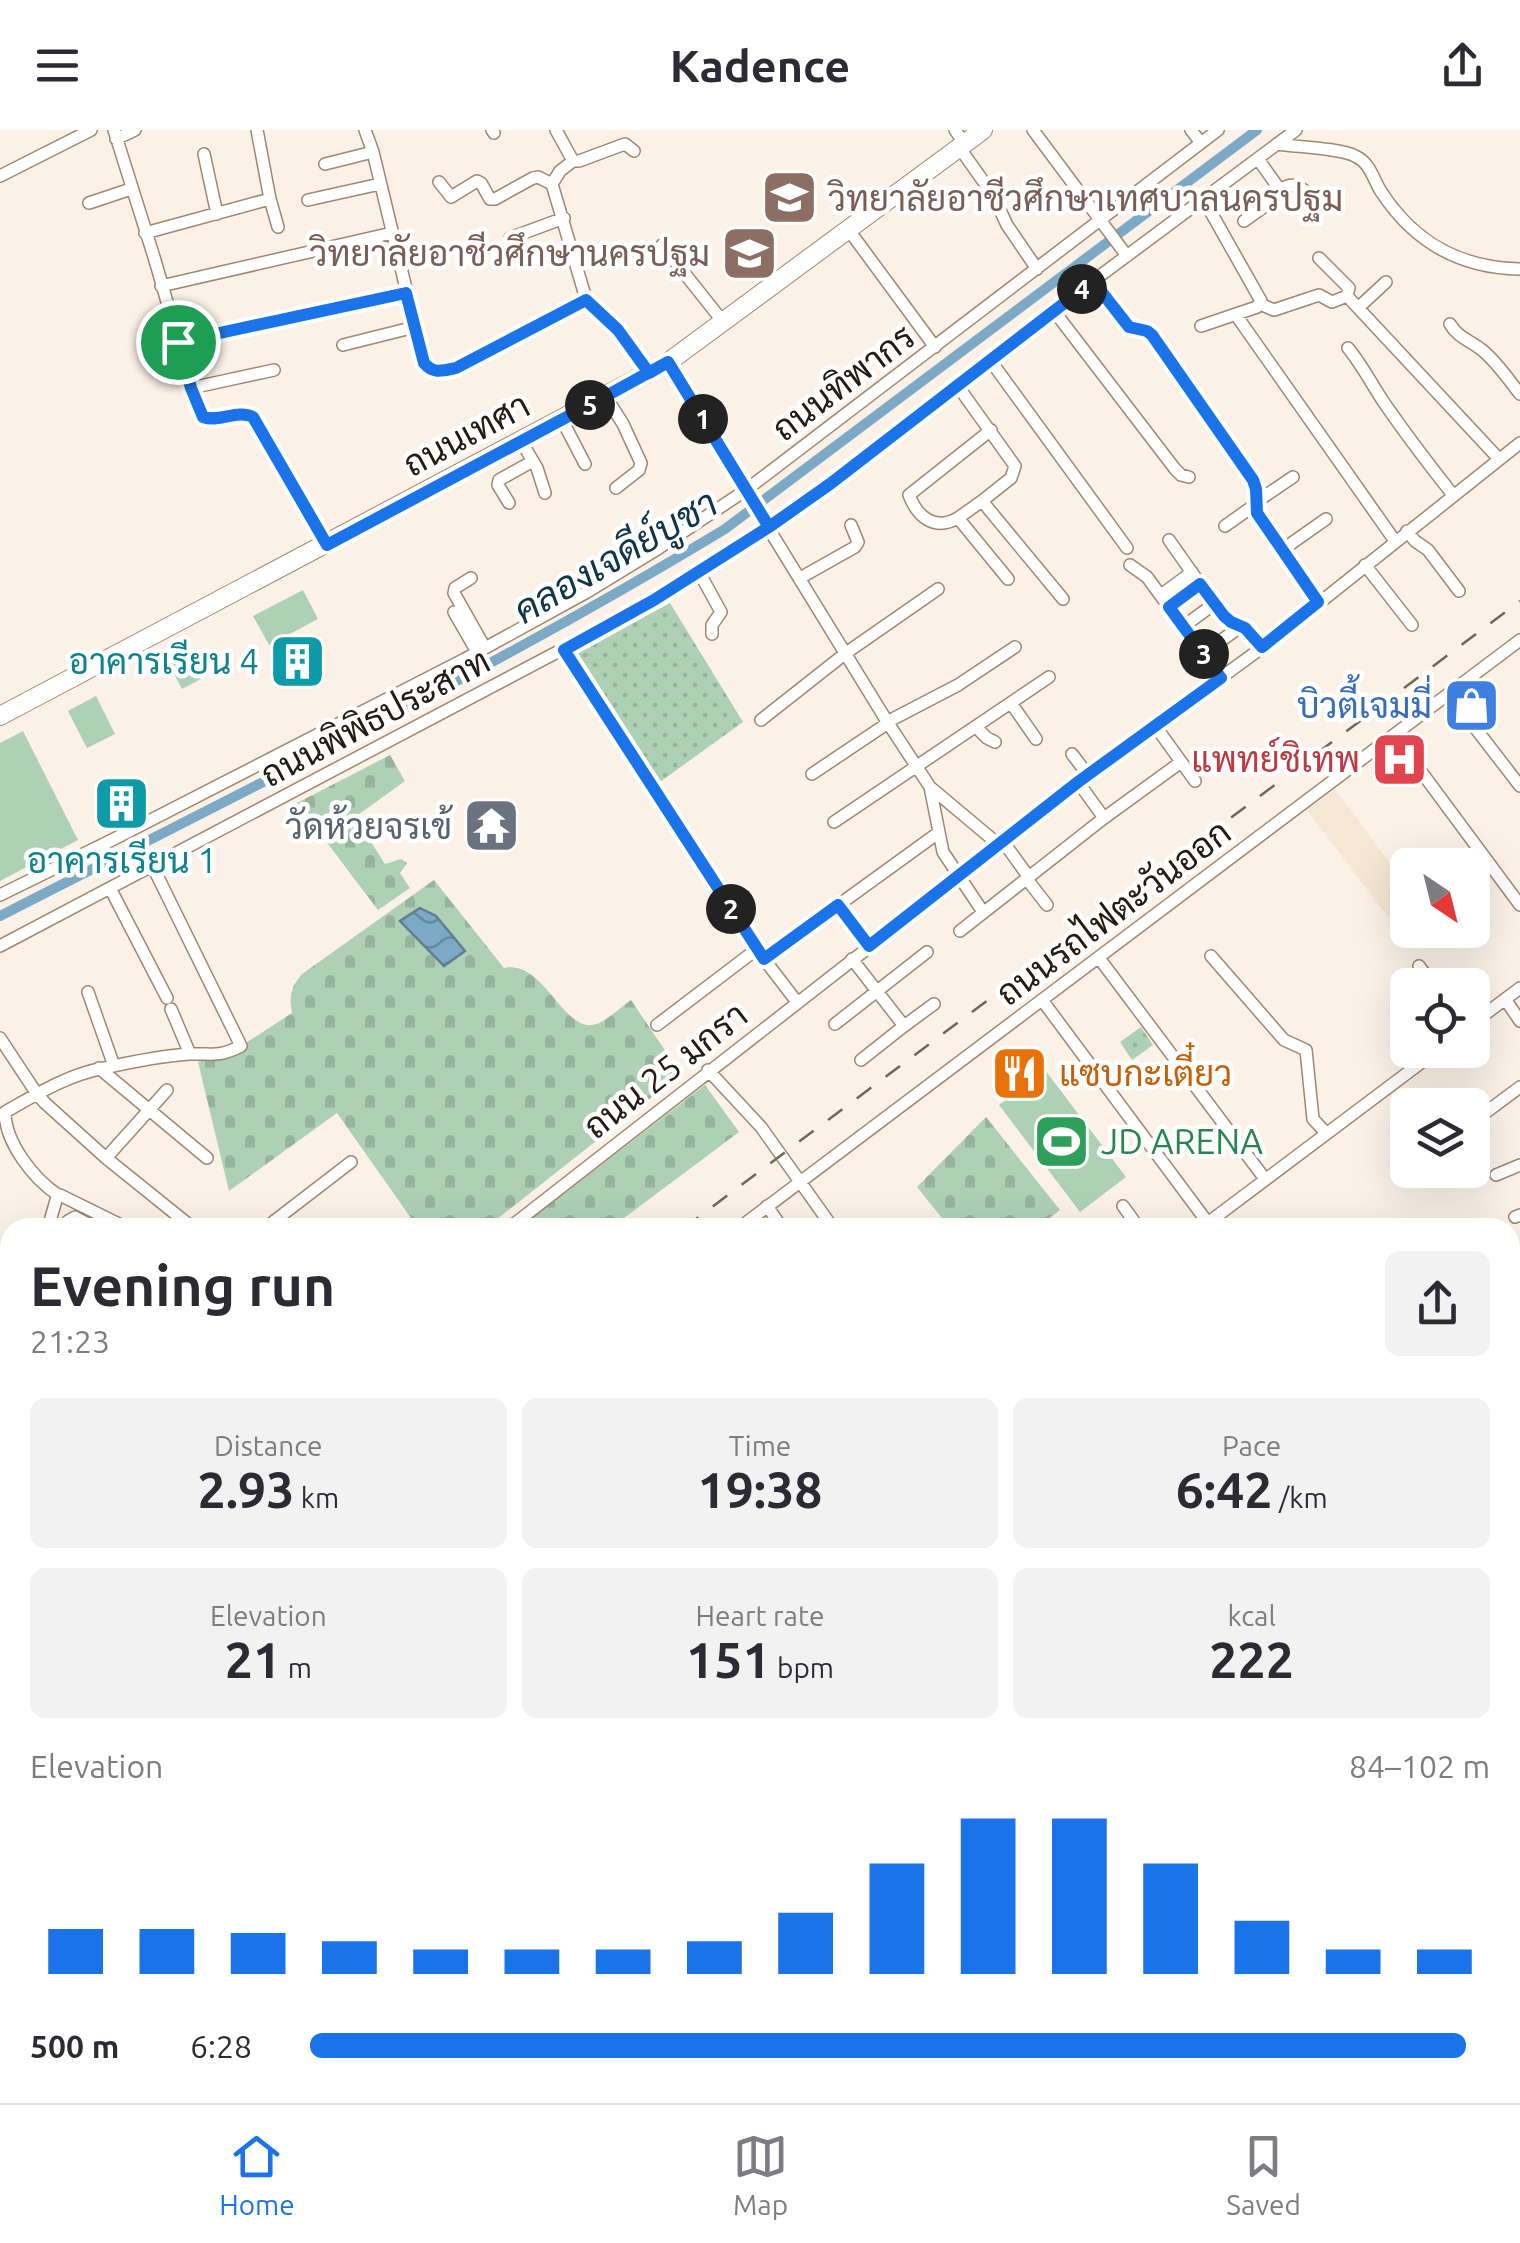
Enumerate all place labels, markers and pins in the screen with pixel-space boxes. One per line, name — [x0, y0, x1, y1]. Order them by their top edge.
school or university icon: วิทยาลัยอาชีวศึกษาเทศบาลนครปฐม — [759, 168, 819, 228]
place label: วิทยาลัยอาชีวศึกษาเทศบาลนครปฐม — [827, 176, 1343, 222]
school or university icon: วิทยาลัยอาชีวศึกษานครปฐม — [719, 223, 779, 283]
place label: วิทยาลัยอาชีวศึกษานครปฐม — [308, 231, 710, 277]
pin: 4 — [1057, 264, 1107, 314]
pin — [136, 300, 221, 385]
pin: 5 — [565, 380, 615, 430]
pin: 1 — [678, 394, 728, 444]
pin: 3 — [1179, 629, 1229, 679]
building icon: อาคารเรียน 4 — [268, 631, 328, 691]
place label: อาคารเรียน 4 — [69, 639, 259, 681]
place label: บิวตี้เจมมี่ — [1297, 673, 1432, 725]
shop icon: บิวตี้เจมมี่ — [1441, 675, 1501, 735]
hospital icon: แพทย์ชิเทพ — [1369, 729, 1429, 789]
place label: แพทย์ชิเทพ — [1191, 737, 1360, 779]
building icon: อาคารเรียน 1 — [92, 774, 152, 834]
temple icon: วัดห้วยจรเข้ — [461, 796, 521, 856]
place label: วัดห้วยจรเข้ — [285, 804, 454, 846]
place label: อาคารเรียน 1 — [27, 838, 217, 880]
pin: 2 — [706, 884, 756, 934]
place label: แซบกะเตี๋ยว — [1059, 1042, 1232, 1093]
restaurant icon: แซบกะเตี๋ยว — [990, 1043, 1050, 1103]
sports icon: JD ARENA — [1032, 1111, 1092, 1171]
place label: JD ARENA — [1101, 1121, 1263, 1161]

